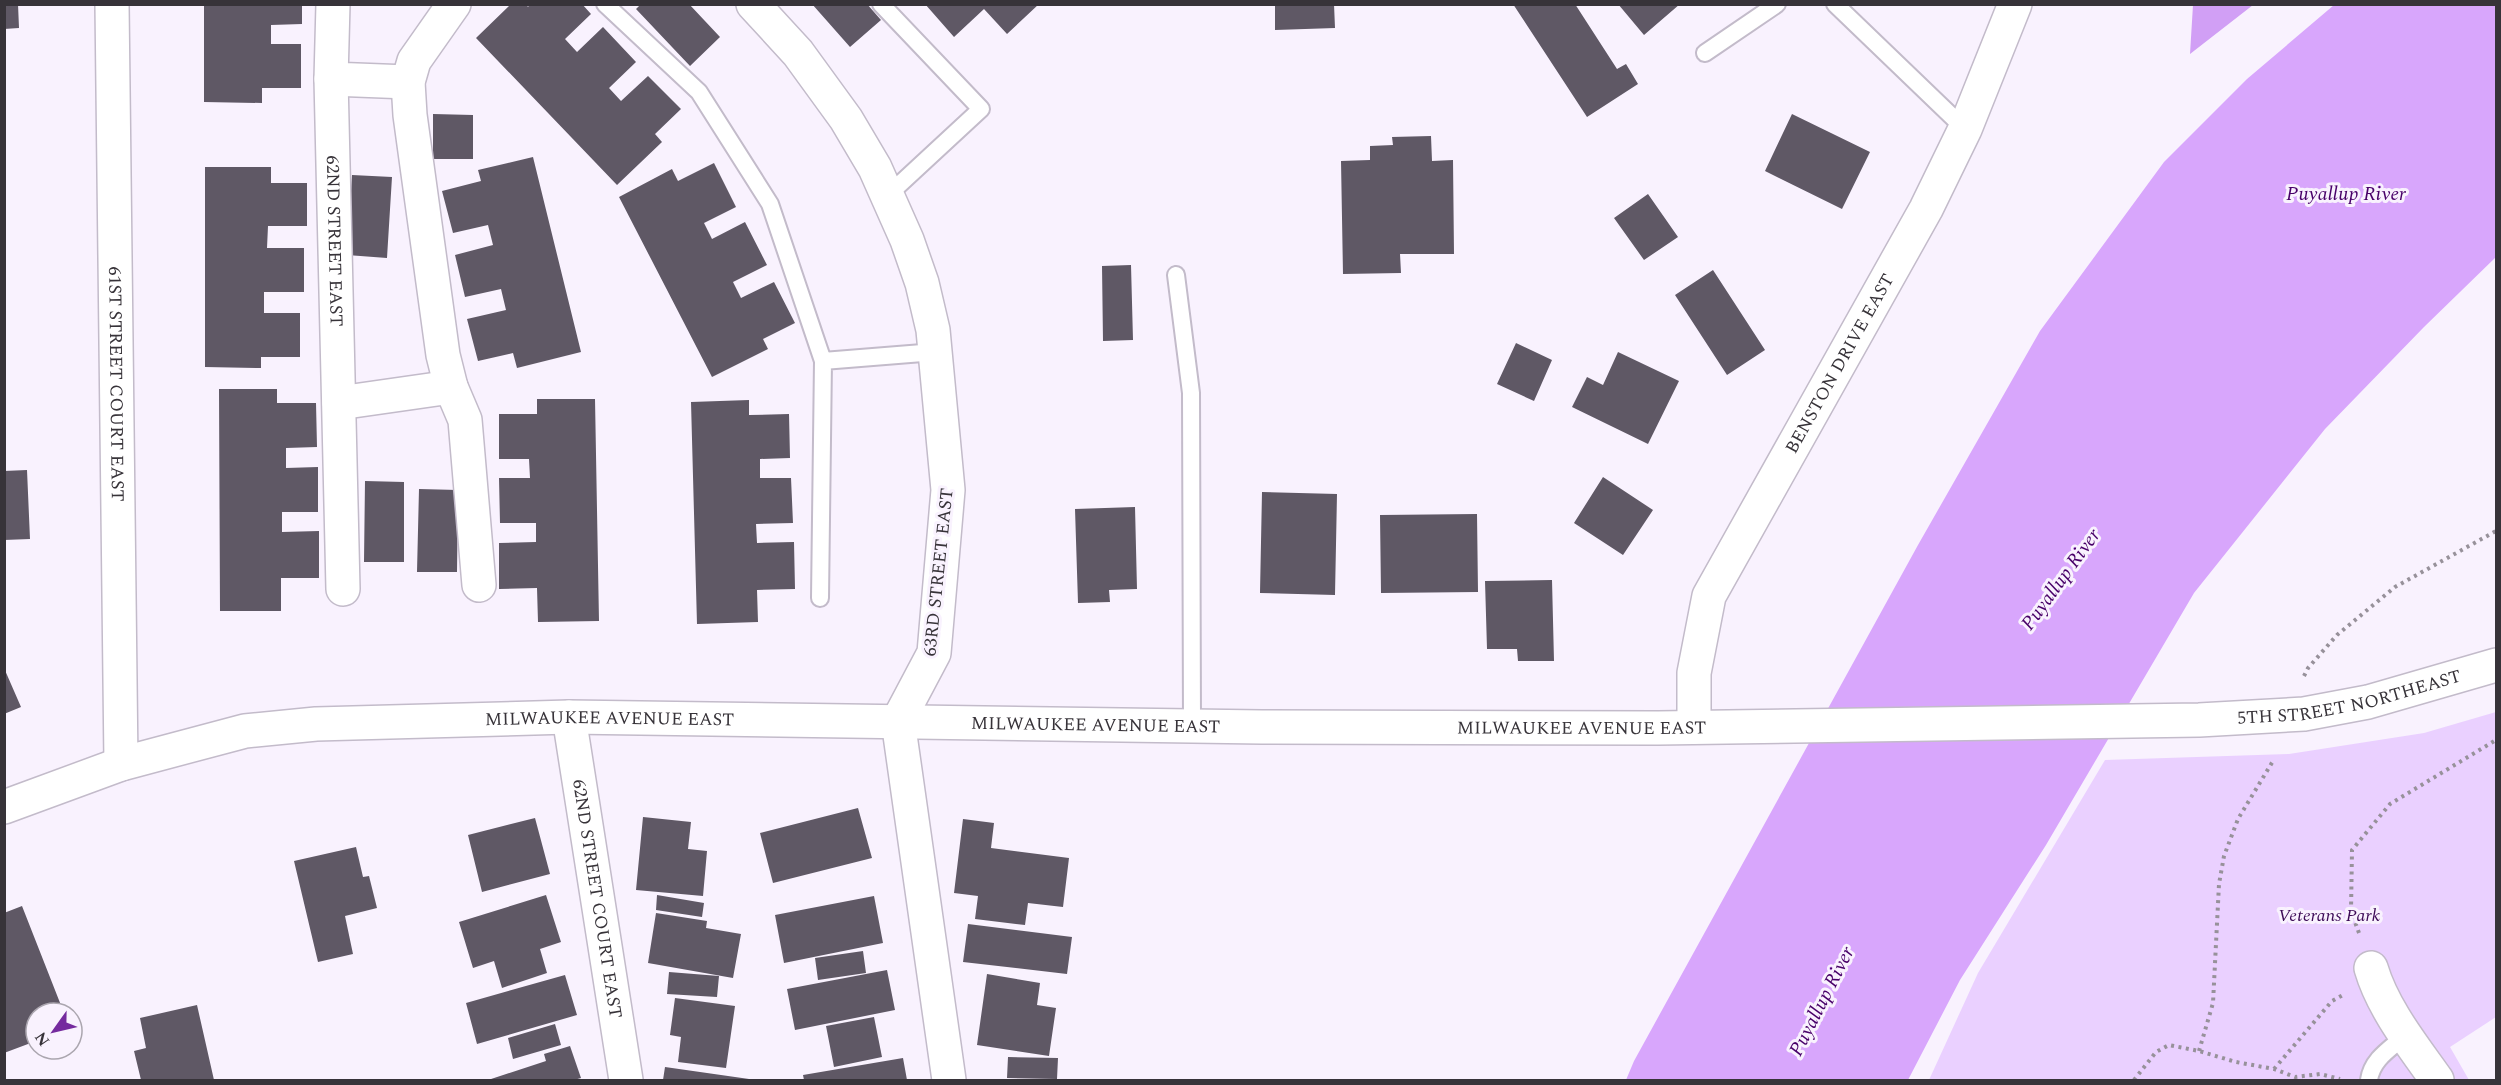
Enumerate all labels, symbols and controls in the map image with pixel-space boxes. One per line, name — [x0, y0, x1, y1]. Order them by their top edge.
street label: 62ND STREET EAST — [319, 155, 350, 327]
water label: Puyallup River — [2286, 179, 2407, 209]
street label: 61ST STREET COURT EAST — [101, 266, 131, 502]
street label: BENSTON DRIVE EAST — [1778, 269, 1901, 459]
street label: 63RD STREET EAST — [916, 487, 961, 657]
water label: Puyallup River — [2013, 521, 2109, 637]
street label: 5TH STREET NORTHEAST — [2236, 663, 2464, 732]
street label: MILWAUKEE AVENUE EAST — [485, 704, 735, 733]
street label: MILWAUKEE AVENUE EAST — [971, 710, 1220, 740]
street label: MILWAUKEE AVENUE EAST — [1457, 714, 1706, 742]
street label: 62ND STREET COURT EAST — [565, 777, 629, 1020]
park label: Veterans Park — [2278, 902, 2381, 929]
water label: Puyallup River — [1781, 940, 1863, 1062]
north arrow — [24, 1001, 84, 1061]
text: N — [29, 1027, 56, 1051]

